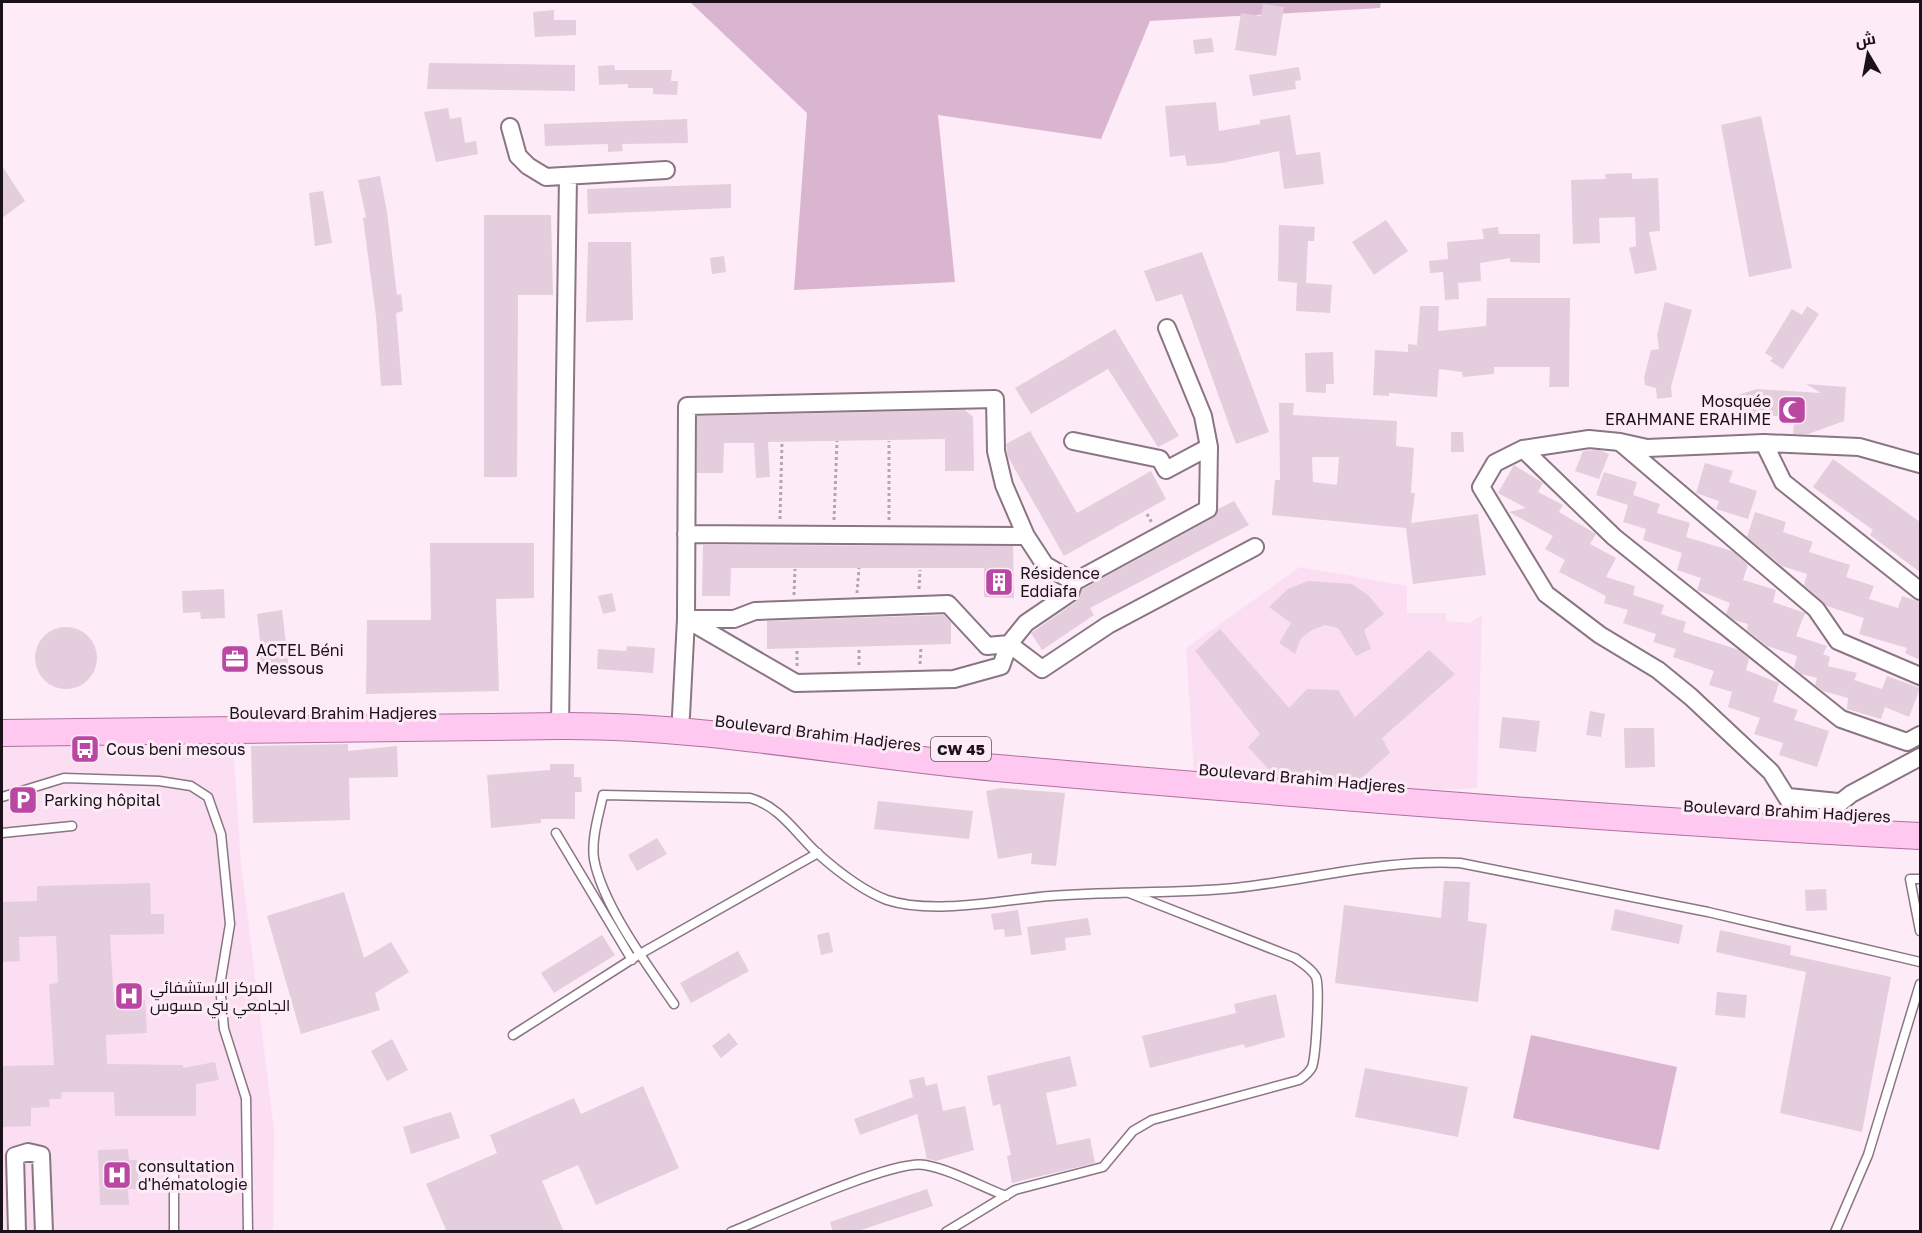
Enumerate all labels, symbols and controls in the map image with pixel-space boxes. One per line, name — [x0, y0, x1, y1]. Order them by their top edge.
north arrow — [1838, 24, 1898, 84]
text: ش — [1854, 28, 1877, 51]
place label: Mosquée ERAHMANE ERAHIME — [1605, 391, 1771, 429]
mosque icon: Mosquée ERAHMANE ERAHIME — [1776, 394, 1808, 426]
place label: Résidence Eddiafa — [1020, 563, 1100, 601]
building icon: Résidence Eddiafa — [983, 566, 1015, 598]
place label: ACTEL Béni Messous — [256, 640, 344, 678]
office icon: ACTEL Béni Messous — [219, 643, 251, 675]
street label: Boulevard Brahim Hadjeres — [229, 703, 437, 723]
street label: Boulevard Brahim Hadjeres — [714, 710, 922, 756]
bus stop icon: Cous beni mesous — [69, 733, 101, 765]
road number: CW 45 — [931, 737, 991, 761]
place label: Cous beni mesous — [106, 739, 246, 759]
street label: Boulevard Brahim Hadjeres — [1198, 759, 1406, 797]
parking icon: Parking hôpital — [7, 784, 39, 816]
place label: Parking hôpital — [44, 790, 161, 810]
street label: Boulevard Brahim Hadjeres — [1683, 796, 1891, 826]
place label: المركز الاستشفائي الجامعي بني مسوس — [150, 977, 290, 1019]
hospital icon: المركز الاستشفائي الجامعي بني مسوس — [113, 980, 145, 1012]
place label: consultation d'hématologie — [138, 1156, 248, 1194]
hospital icon: consultation d'hématologie — [101, 1159, 133, 1191]

